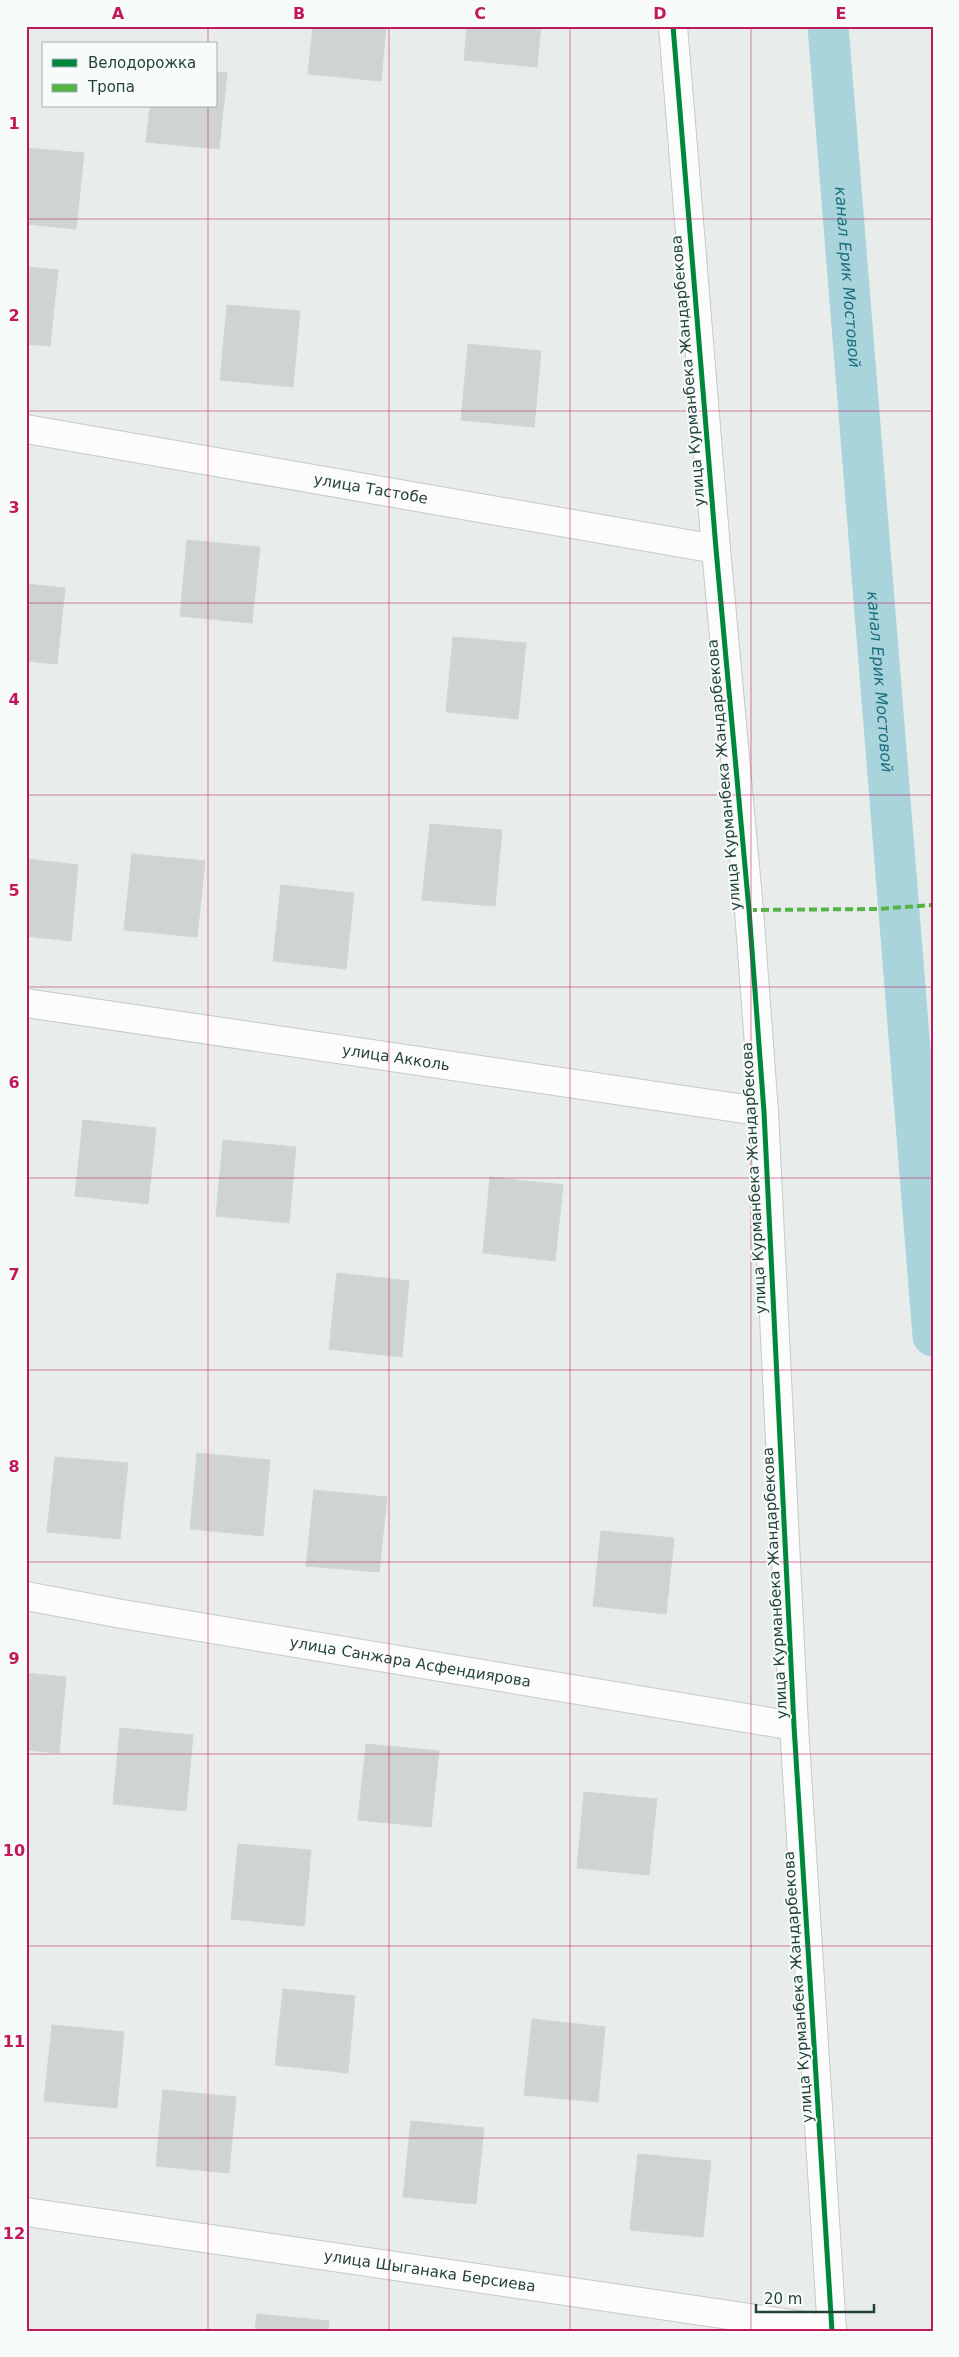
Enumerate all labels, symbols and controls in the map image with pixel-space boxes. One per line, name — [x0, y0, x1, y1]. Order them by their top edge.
text: A — [112, 4, 125, 23]
text: B — [293, 4, 305, 23]
text: C — [474, 4, 486, 23]
text: D — [653, 4, 667, 23]
text: E — [836, 4, 846, 23]
legend — [42, 42, 218, 108]
text: Велодорожка — [88, 54, 196, 72]
text: Тропа — [87, 78, 135, 96]
text: 1 — [8, 114, 20, 133]
water label: канал Ерик Мостовой — [831, 186, 864, 369]
street label: улица Курманбека Жандарбекова — [667, 235, 709, 507]
text: 2 — [8, 306, 20, 325]
street label: улица Тастобе — [312, 470, 429, 508]
text: 3 — [8, 498, 20, 517]
water label: канал Ерик Мостовой — [863, 591, 897, 773]
street label: улица Курманбека Жандарбекова — [703, 639, 745, 911]
text: 4 — [8, 690, 20, 709]
text: 5 — [8, 881, 20, 900]
street label: улица Акколь — [341, 1041, 451, 1074]
street label: улица Курманбека Жандарбекова — [738, 1042, 770, 1314]
text: 6 — [8, 1073, 20, 1092]
text: 7 — [8, 1265, 20, 1284]
street label: улица Курманбека Жандарбекова — [759, 1447, 791, 1719]
text: 8 — [8, 1457, 20, 1476]
street label: улица Санжара Асфендиярова — [288, 1633, 532, 1691]
text: 9 — [8, 1649, 20, 1668]
text: 10 — [3, 1841, 25, 1860]
street label: улица Курманбека Жандарбекова — [780, 1851, 816, 2123]
text: 11 — [3, 2032, 25, 2051]
text: 12 — [3, 2224, 25, 2243]
street label: улица Шыганака Берсиева — [323, 2247, 537, 2295]
scale bar — [756, 2282, 874, 2314]
text: 20 m — [764, 2290, 802, 2308]

